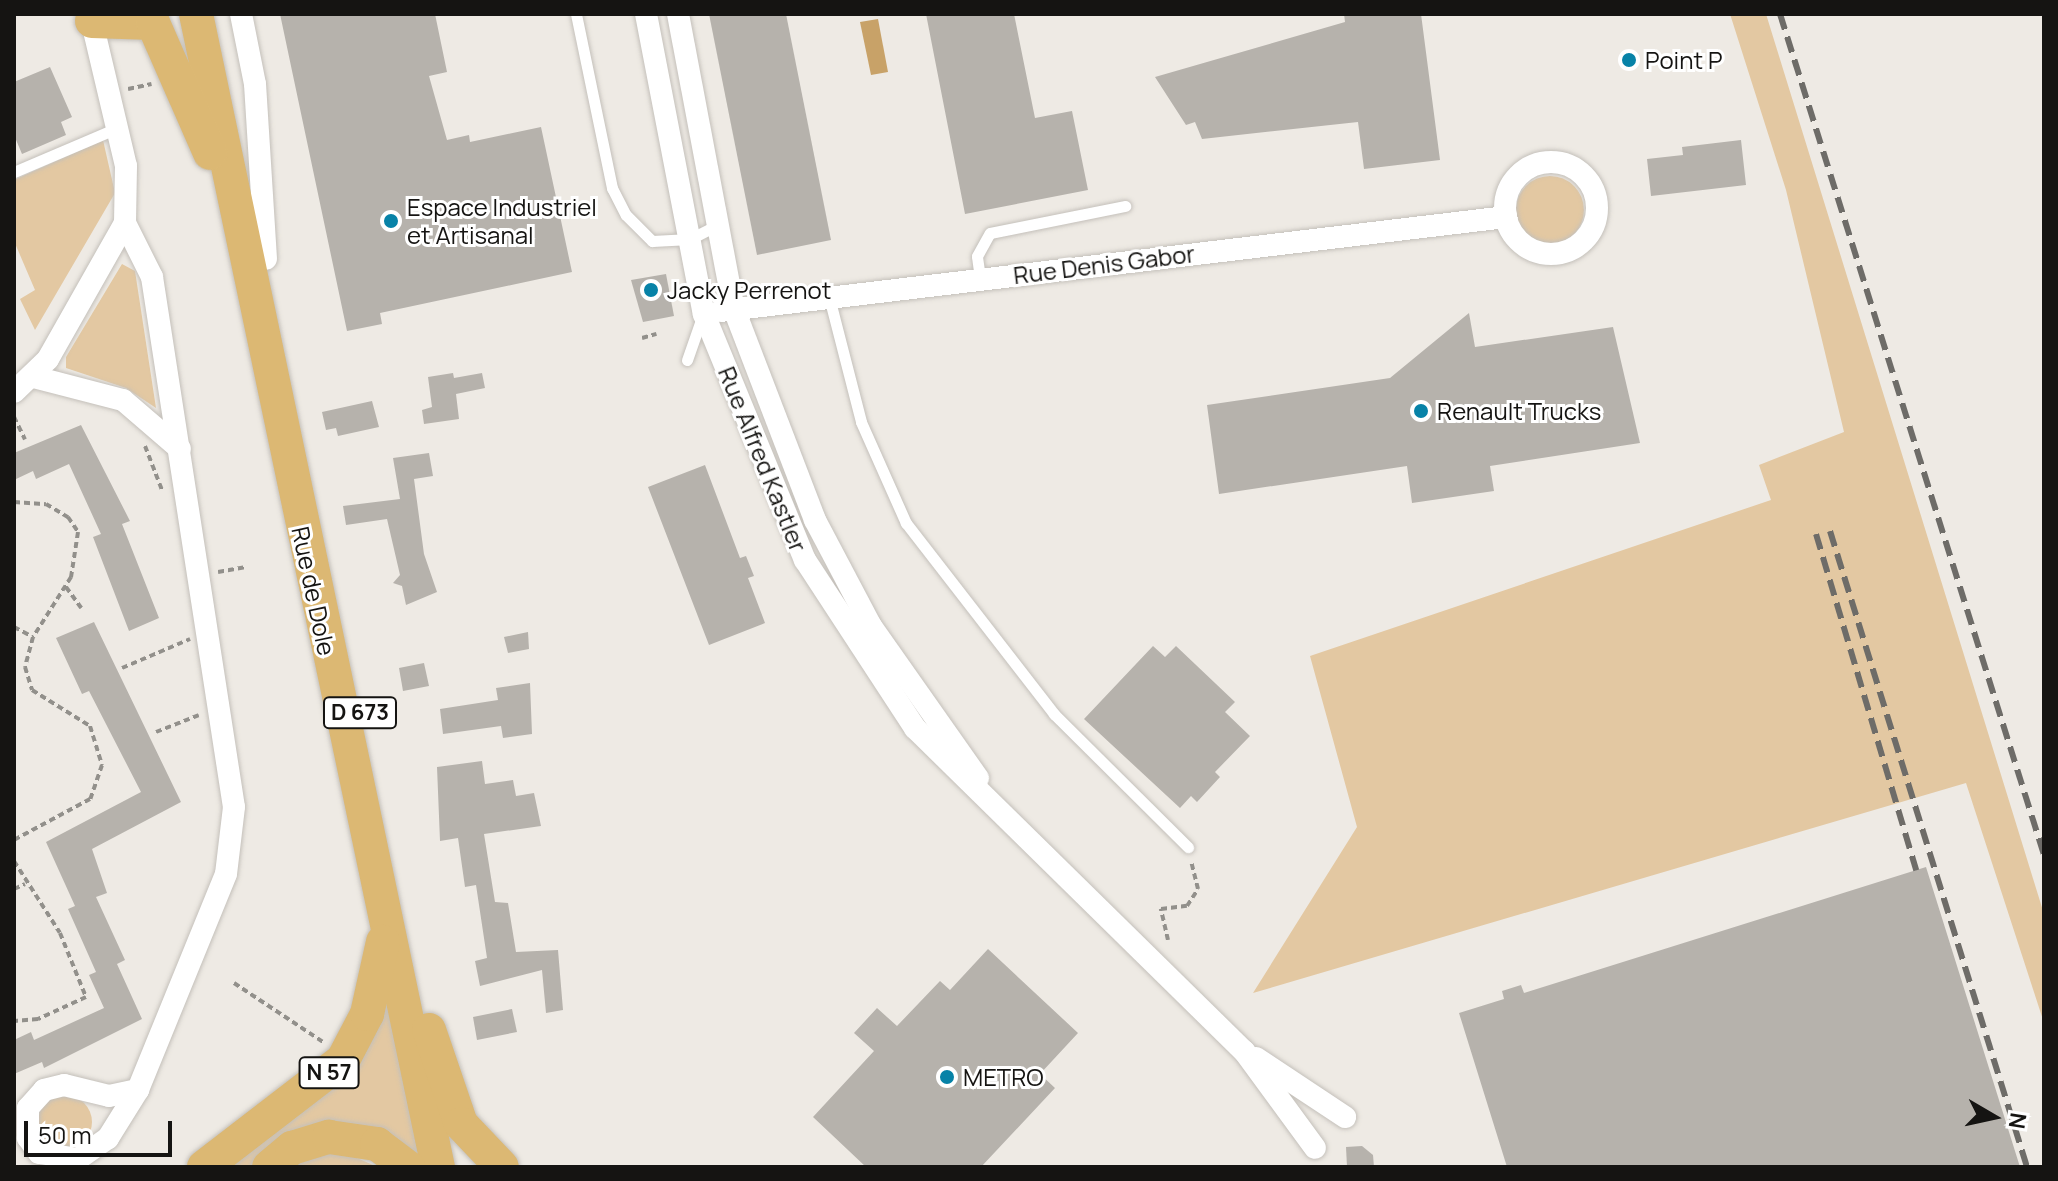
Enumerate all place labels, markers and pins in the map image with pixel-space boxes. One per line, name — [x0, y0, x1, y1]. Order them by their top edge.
place label: Point P — [1645, 46, 1722, 74]
marker: Point P — [1620, 51, 1638, 69]
place label: Espace Industriel et Artisanal — [407, 193, 597, 249]
marker: Espace Industriel et Artisanal — [382, 212, 400, 230]
place label: Jacky Perrenot — [667, 276, 831, 304]
marker: Jacky Perrenot — [642, 281, 660, 299]
place label: Renault Trucks — [1437, 397, 1601, 425]
marker: Renault Trucks — [1412, 402, 1430, 420]
place label: METRO — [963, 1063, 1044, 1091]
marker: METRO — [938, 1068, 956, 1086]

